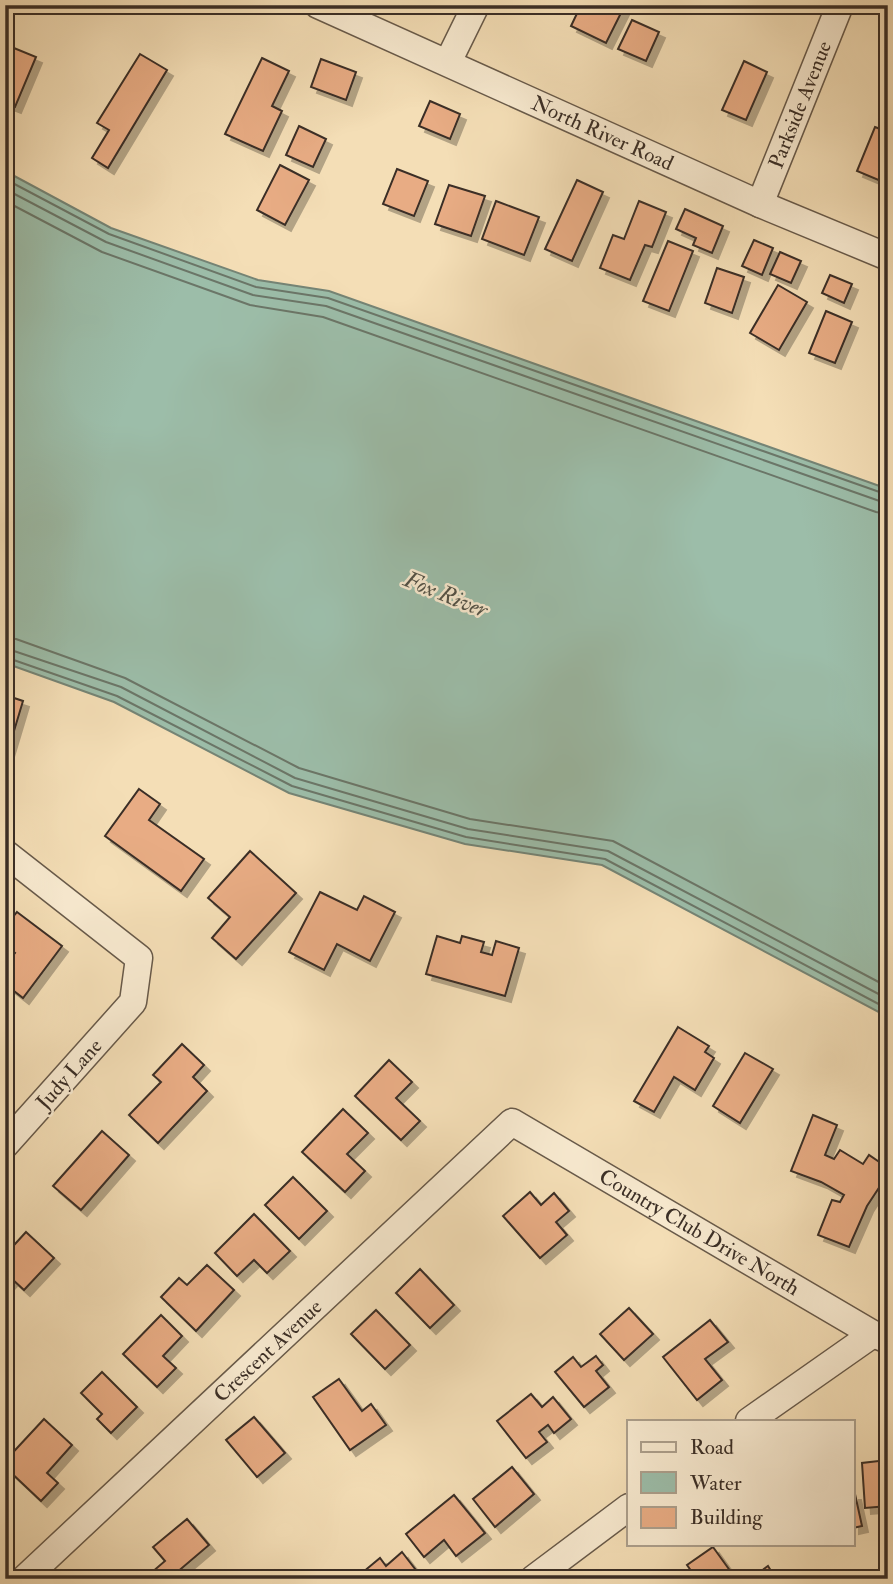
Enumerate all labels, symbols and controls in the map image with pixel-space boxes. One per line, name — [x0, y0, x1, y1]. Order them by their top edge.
street label: Parkside Avenue — [763, 37, 838, 173]
street label: North River Road — [527, 90, 678, 178]
water label: Fox River — [399, 564, 493, 625]
street label: Judy Lane — [30, 1033, 108, 1116]
street label: Country Club Drive North — [594, 1163, 804, 1302]
street label: Crescent Avenue — [208, 1294, 328, 1408]
legend — [627, 1420, 854, 1546]
text: Road — [690, 1434, 735, 1461]
text: Water — [689, 1470, 742, 1497]
text: Building — [690, 1504, 763, 1531]

